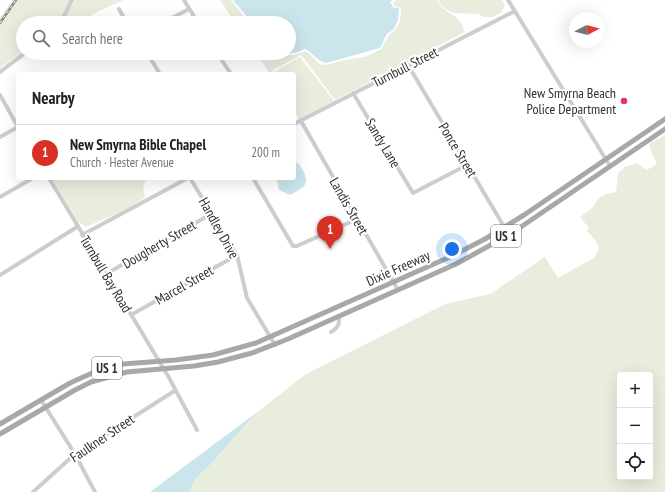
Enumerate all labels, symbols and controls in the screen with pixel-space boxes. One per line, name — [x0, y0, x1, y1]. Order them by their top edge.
north arrow — [569, 12, 605, 48]
search box — [16, 16, 296, 60]
icon: search — [30, 27, 52, 49]
text: Search here — [62, 29, 123, 48]
street label: Turnbull Street — [369, 43, 441, 91]
place label: New Smyrna Beach Police Department — [524, 84, 616, 118]
text: Nearby — [32, 87, 75, 109]
marker: New Smyrna Beach Police Department — [619, 96, 629, 106]
street label: Sandy Lane — [361, 115, 405, 171]
street label: Ponce Street — [435, 119, 481, 181]
text: New Smyrna Bible Chapel — [70, 135, 206, 154]
text: 1 — [42, 144, 48, 161]
text: 200 m — [251, 144, 280, 161]
text: Church · Hester Avenue — [70, 154, 174, 171]
street label: Landis Street — [325, 174, 373, 238]
street label: Handley Drive — [195, 194, 243, 262]
street label: Dougherty Street — [119, 216, 199, 272]
pin: 1 — [317, 216, 343, 249]
road number: US 1 — [491, 225, 521, 247]
street label: Turnbull Bay Road — [76, 232, 136, 316]
your location — [442, 239, 462, 259]
street label: Dixie Freeway — [363, 246, 433, 290]
street label: Marcel Street — [152, 261, 216, 309]
road number: US 1 — [92, 357, 122, 379]
map controls — [617, 372, 653, 480]
button: + — [617, 372, 653, 408]
button: − — [617, 408, 653, 444]
street label: Faulkner Street — [66, 410, 138, 466]
button: locate — [617, 444, 653, 480]

